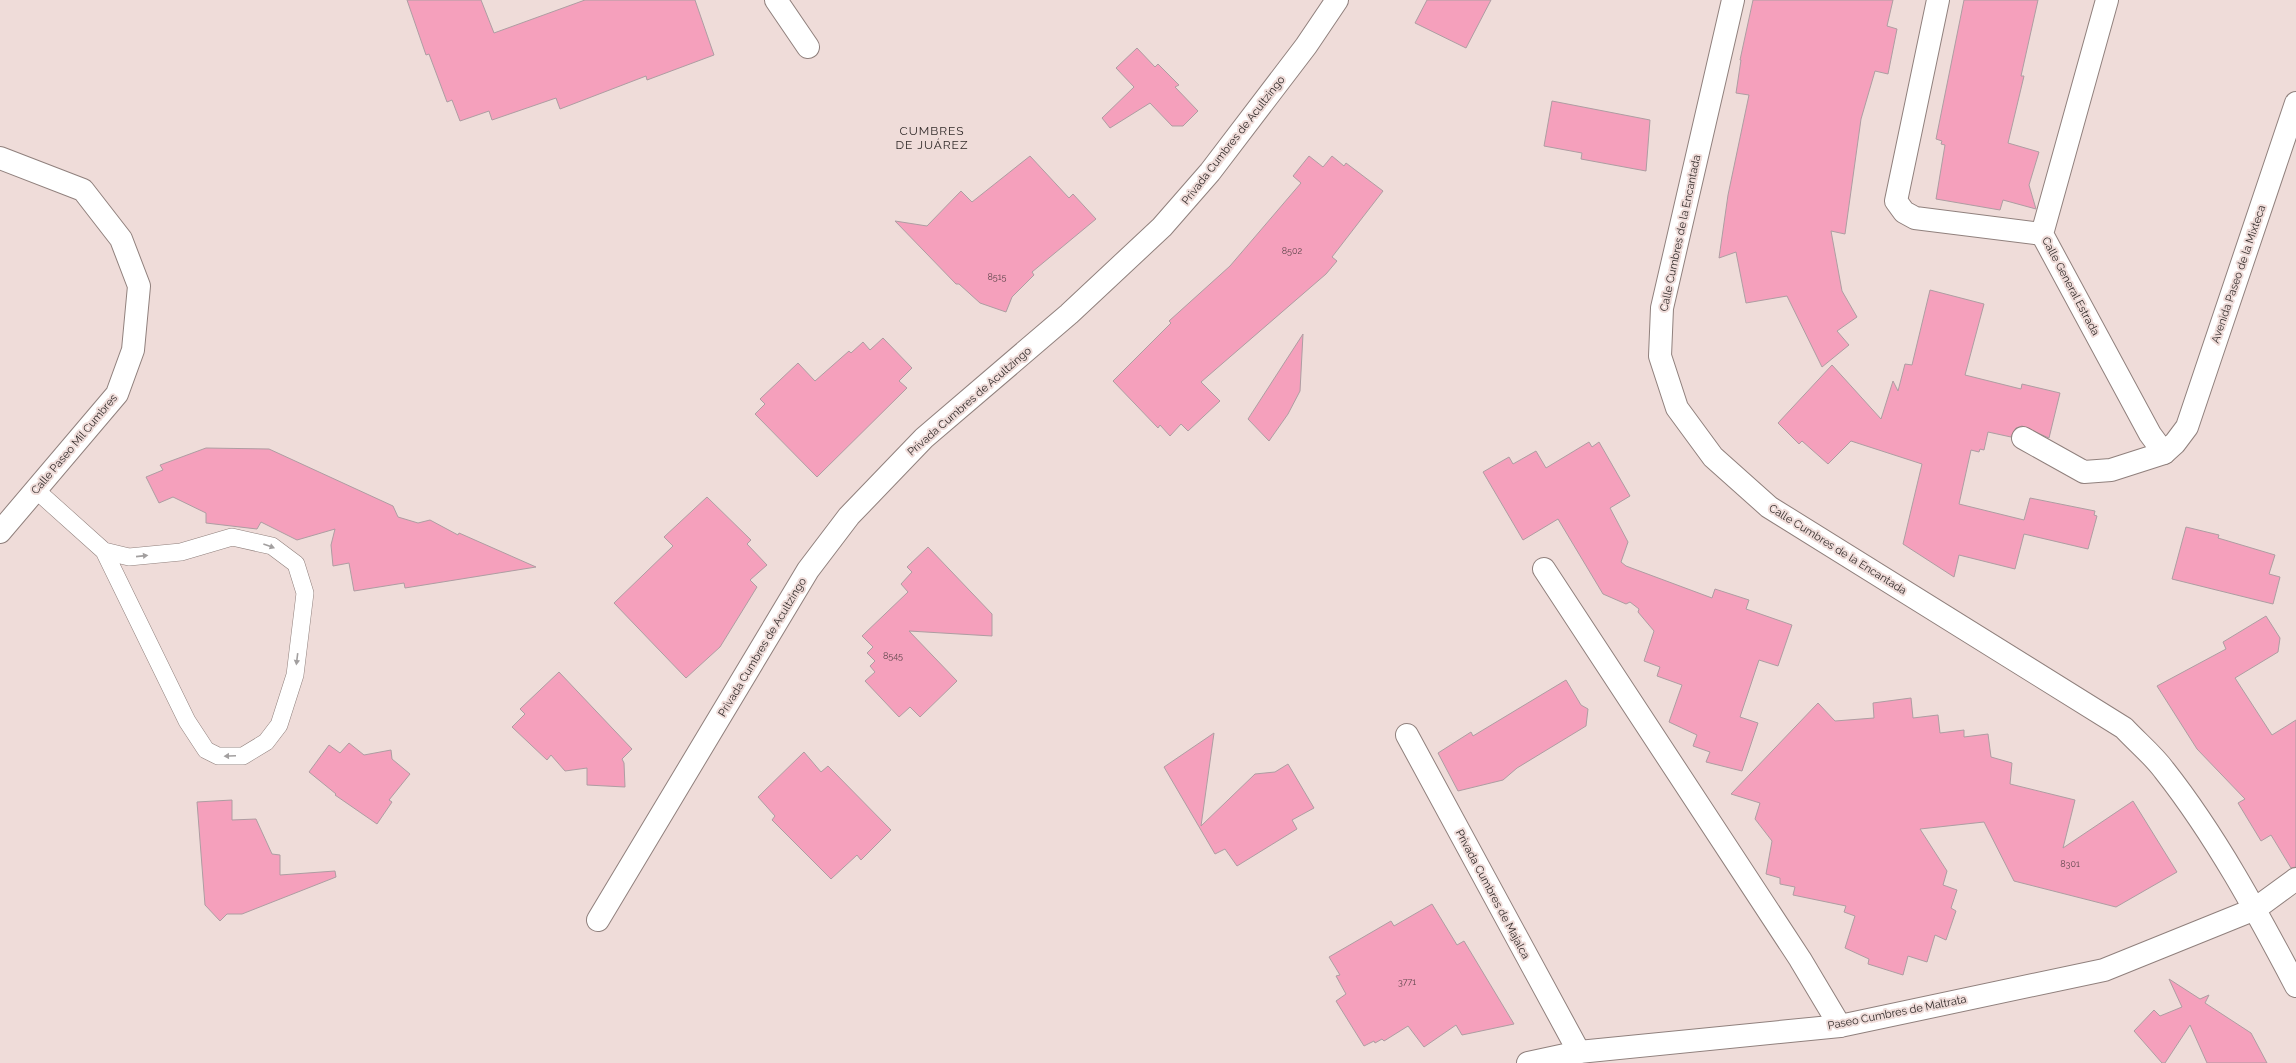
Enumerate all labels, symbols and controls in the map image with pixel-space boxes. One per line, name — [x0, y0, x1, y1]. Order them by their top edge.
street label: Privada Cumbres de Acultzingo — [1179, 73, 1288, 207]
district label: CUMBRES DE JUÁREZ — [896, 124, 968, 152]
street label: Calle Cumbres de la Encantada — [1658, 154, 1703, 313]
street label: Avenida Paseo de la Mixteca — [2209, 203, 2268, 345]
street label: Calle General Estrada — [2039, 235, 2102, 338]
house number: 8502 — [1282, 246, 1303, 256]
house number: 8515 — [988, 272, 1007, 282]
street label: Privada Cumbres de Acultzingo — [905, 344, 1034, 459]
street label: Calle Paseo Mil Cumbres — [29, 392, 120, 497]
street label: Calle Cumbres de la Encantada — [1766, 502, 1909, 597]
one-way arrow — [263, 543, 275, 549]
one-way arrow — [136, 552, 148, 559]
street label: Privada Cumbres de Acultzingo — [716, 575, 809, 719]
house number: 8545 — [883, 651, 903, 661]
one-way arrow — [294, 653, 300, 665]
one-way arrow — [223, 753, 236, 759]
street label: Privada Cumbres de Majalca — [1453, 827, 1532, 961]
house number: 8301 — [2060, 859, 2080, 869]
house number: 3771 — [1398, 977, 1416, 987]
street label: Paseo Cumbres de Maltrata — [1827, 993, 1968, 1032]

